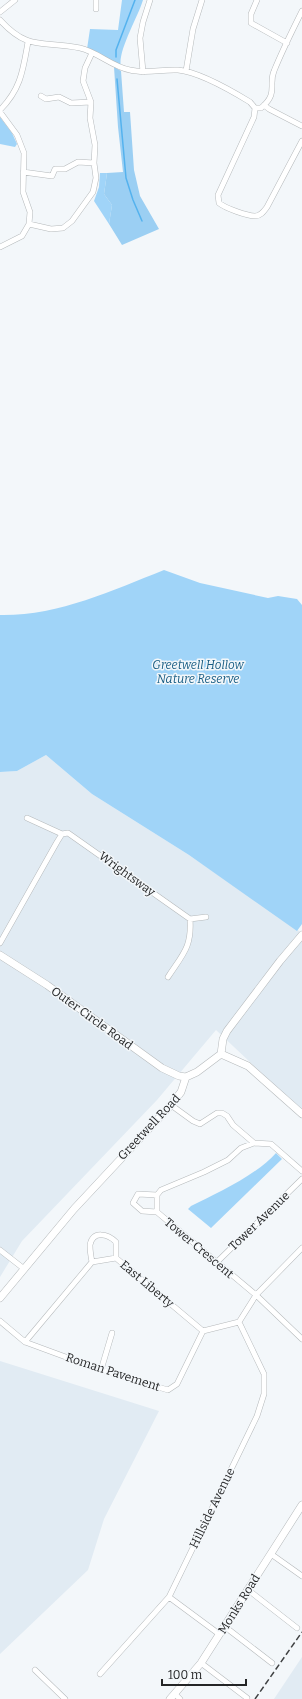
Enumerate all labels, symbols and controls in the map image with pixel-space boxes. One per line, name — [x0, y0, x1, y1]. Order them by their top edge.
park label: Greetwell Hollow Nature Reserve — [152, 658, 244, 686]
street label: Wrightsway — [96, 849, 158, 899]
street label: Outer Circle Road — [49, 984, 135, 1052]
street label: Greetwell Road — [115, 1091, 183, 1163]
street label: Tower Avenue — [226, 1189, 292, 1253]
street label: Tower Crescent — [162, 1215, 237, 1281]
street label: East Liberty — [117, 1258, 177, 1311]
street label: Roman Pavement — [64, 1350, 163, 1394]
street label: Hillside Avenue — [187, 1466, 237, 1550]
street label: Monks Road — [215, 1572, 263, 1636]
scale bar — [162, 1661, 246, 1687]
text: 100 m — [168, 1668, 203, 1682]

